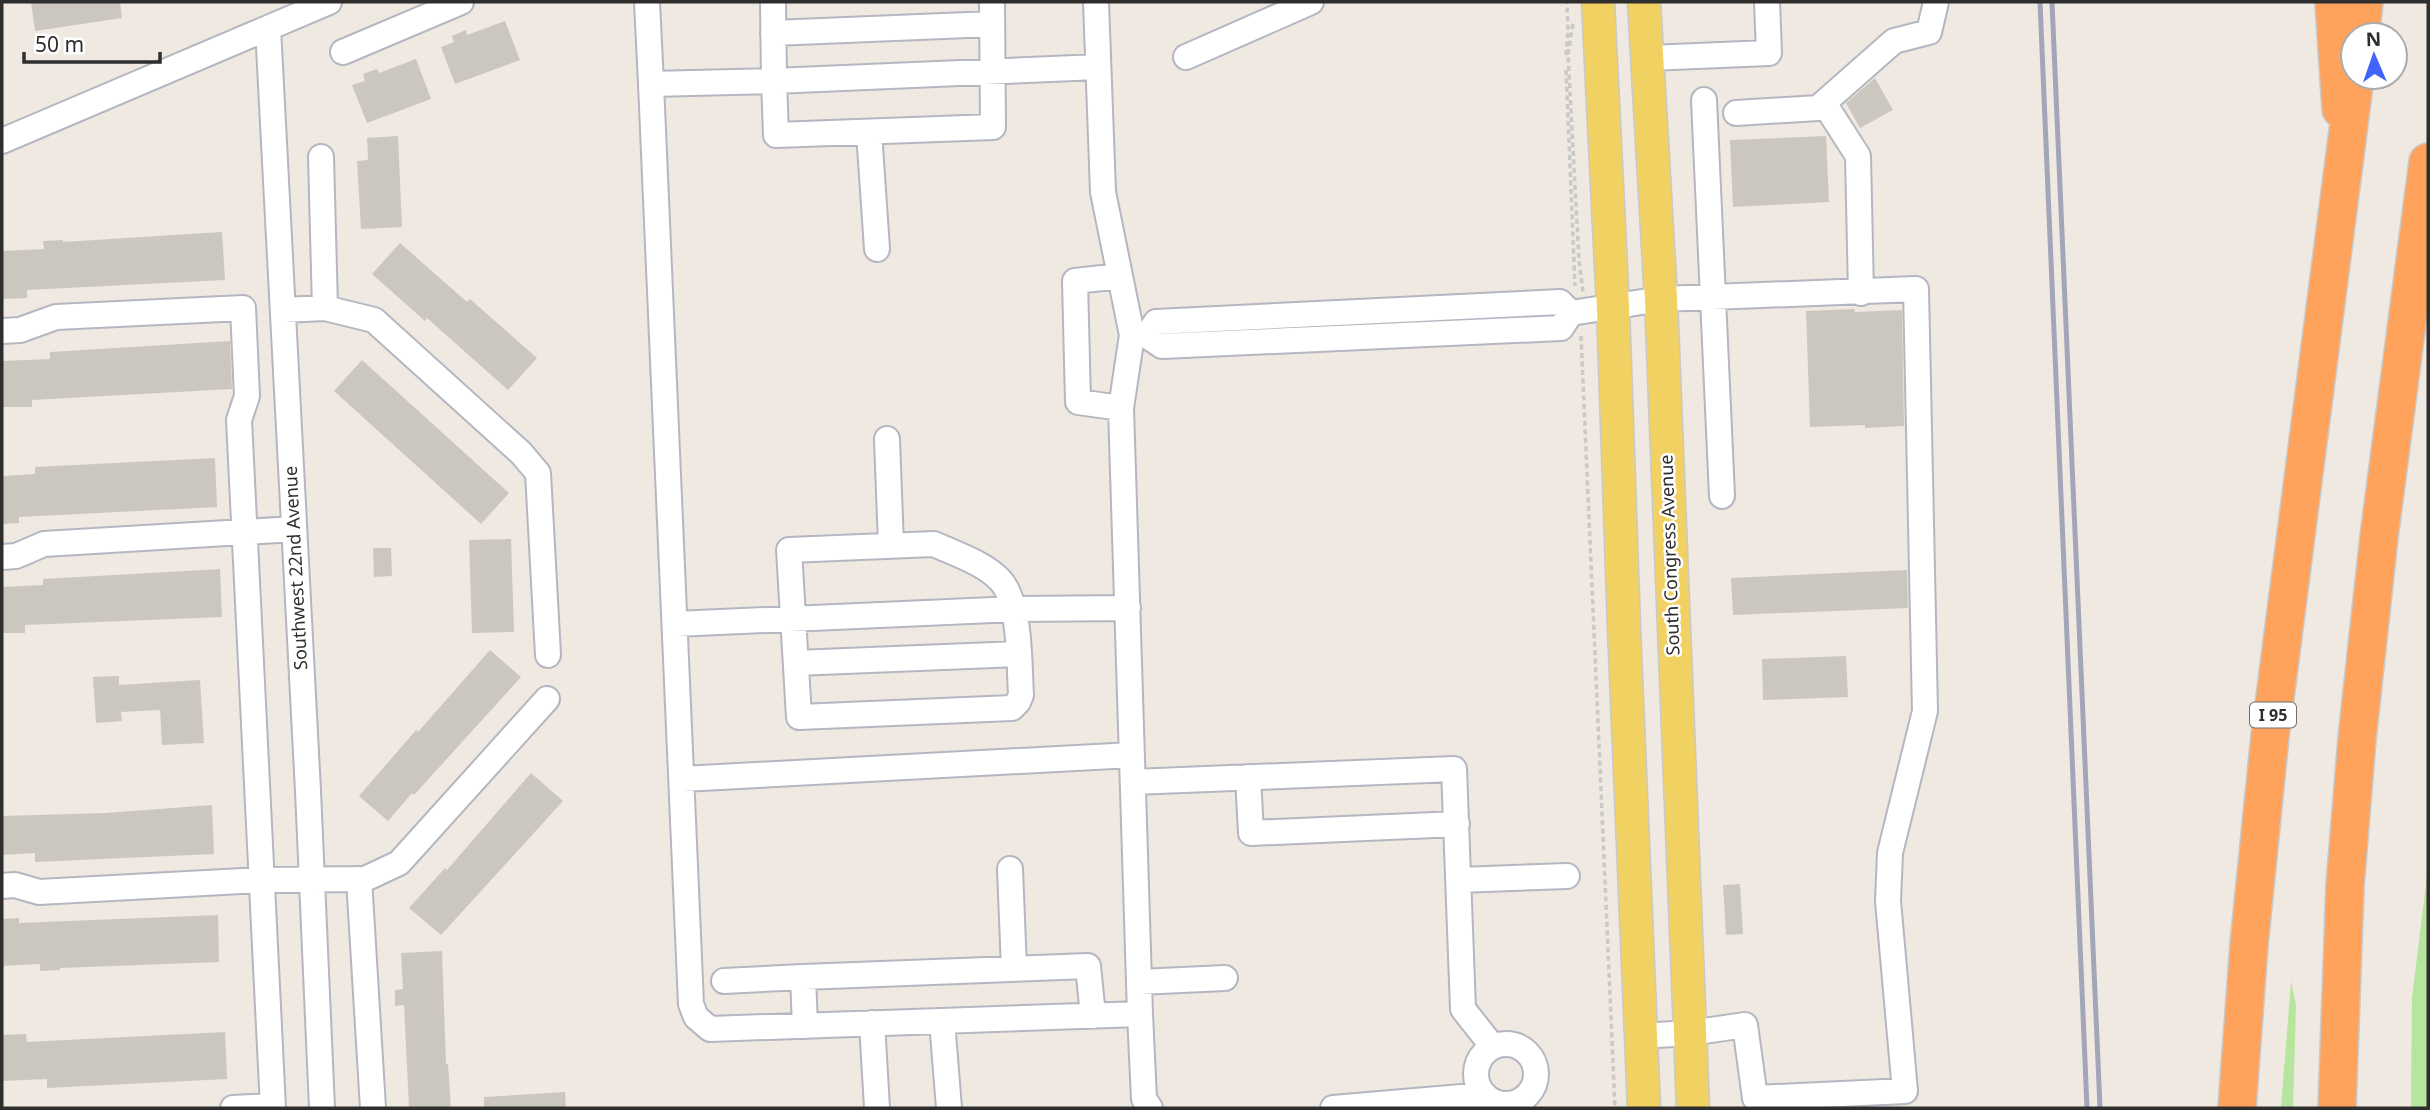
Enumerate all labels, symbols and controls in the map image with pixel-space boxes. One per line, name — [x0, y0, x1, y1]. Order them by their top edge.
scale bar — [24, 21, 161, 65]
north arrow — [2339, 21, 2409, 91]
text: N — [2365, 26, 2382, 52]
text: 50 m — [35, 30, 84, 58]
street label: South Congress Avenue — [1654, 454, 1685, 656]
street label: Southwest 22nd Avenue — [278, 465, 312, 671]
road number: I 95 — [2250, 702, 2296, 728]

